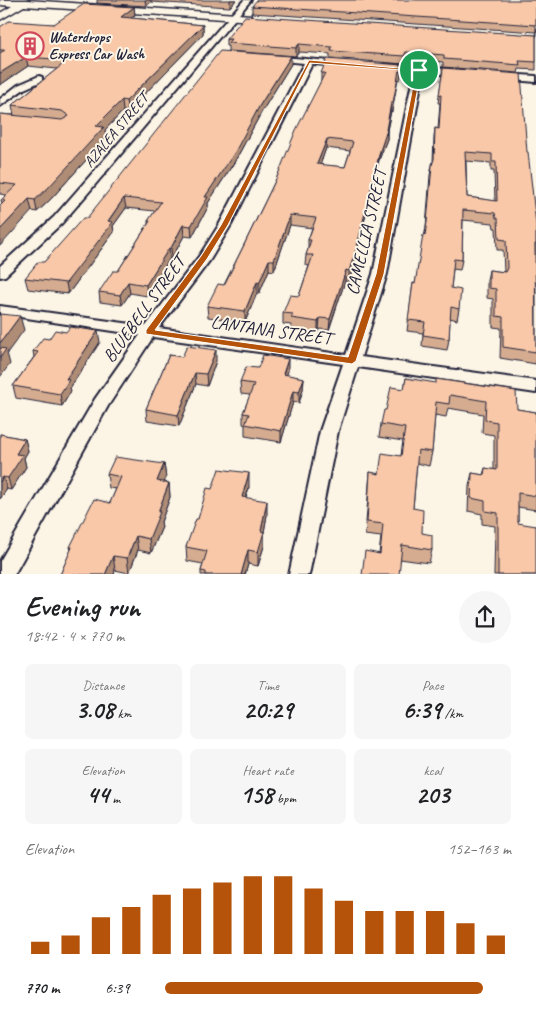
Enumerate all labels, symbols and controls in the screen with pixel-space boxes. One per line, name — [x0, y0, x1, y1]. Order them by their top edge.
place label: Waterdrops Express Car Wash — [49, 28, 145, 64]
building icon: Waterdrops Express Car Wash — [15, 31, 45, 61]
pin — [398, 49, 440, 91]
icon: arrive — [405, 56, 433, 84]
street label: AZALEA STREET — [80, 86, 156, 171]
street label: CAMELLIA STREET — [341, 162, 392, 297]
street label: BLUEBELL STREET — [98, 248, 193, 366]
street label: LANTANA STREET — [210, 311, 337, 350]
text: Evening run — [25, 589, 140, 624]
button: share — [459, 591, 511, 643]
text: 18:42 · 4 × 770 m — [25, 626, 124, 646]
text: Distance — [82, 677, 124, 694]
text: Time — [257, 677, 279, 694]
text: Pace — [422, 677, 443, 694]
text: 3.08 — [75, 694, 114, 726]
text: 20:29 — [243, 694, 293, 726]
text: 6:39 — [402, 694, 441, 726]
text: km — [114, 705, 131, 722]
text: /km — [441, 705, 463, 722]
text: Elevation — [82, 762, 125, 779]
text: Heart rate — [242, 762, 294, 779]
text: kcal — [423, 762, 442, 779]
text: 44 — [86, 779, 109, 811]
text: 158 — [240, 779, 273, 811]
text: 203 — [416, 779, 450, 811]
text: m — [109, 790, 120, 807]
text: bpm — [273, 790, 296, 807]
text: Elevation — [25, 839, 74, 859]
text: 152–163 m — [448, 839, 511, 859]
text: 770 m — [25, 978, 59, 998]
text: 6:39 — [105, 978, 130, 998]

